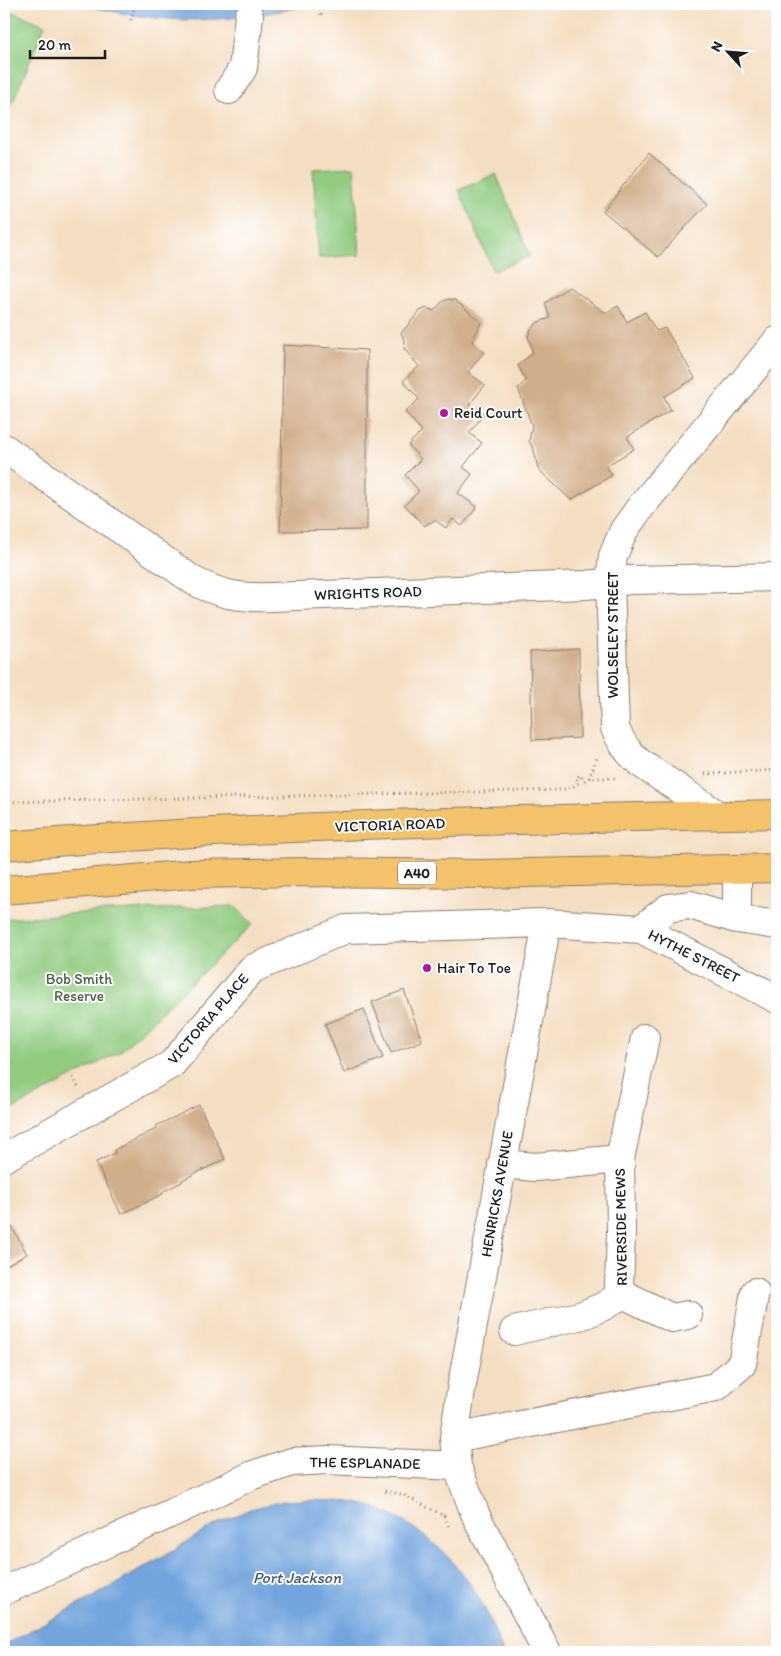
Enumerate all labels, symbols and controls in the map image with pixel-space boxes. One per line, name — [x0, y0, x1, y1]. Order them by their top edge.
scale bar — [30, 28, 105, 60]
north arrow — [704, 28, 754, 78]
text: 20 m — [38, 36, 72, 54]
text: N — [707, 39, 726, 54]
place label: Reid Court — [454, 404, 523, 422]
marker: Reid Court — [438, 407, 450, 419]
street label: WOLSELEY STREET — [604, 571, 622, 699]
street label: WRIGHTS ROAD — [314, 582, 422, 604]
street label: VICTORIA ROAD — [334, 814, 446, 836]
road number: A40 — [398, 861, 436, 884]
street label: HYTHE STREET — [645, 925, 743, 987]
place label: Hair To Toe — [437, 959, 511, 977]
marker: Hair To Toe — [421, 962, 433, 974]
park label: Bob Smith Reserve — [46, 970, 112, 1005]
street label: VICTORIA PLACE — [164, 970, 252, 1068]
street label: HENRICKS AVENUE — [477, 1129, 517, 1259]
street label: RIVERSIDE MEWS — [611, 1168, 631, 1286]
street label: THE ESPLANADE — [309, 1453, 421, 1473]
water label: Port Jackson — [253, 1568, 342, 1587]

